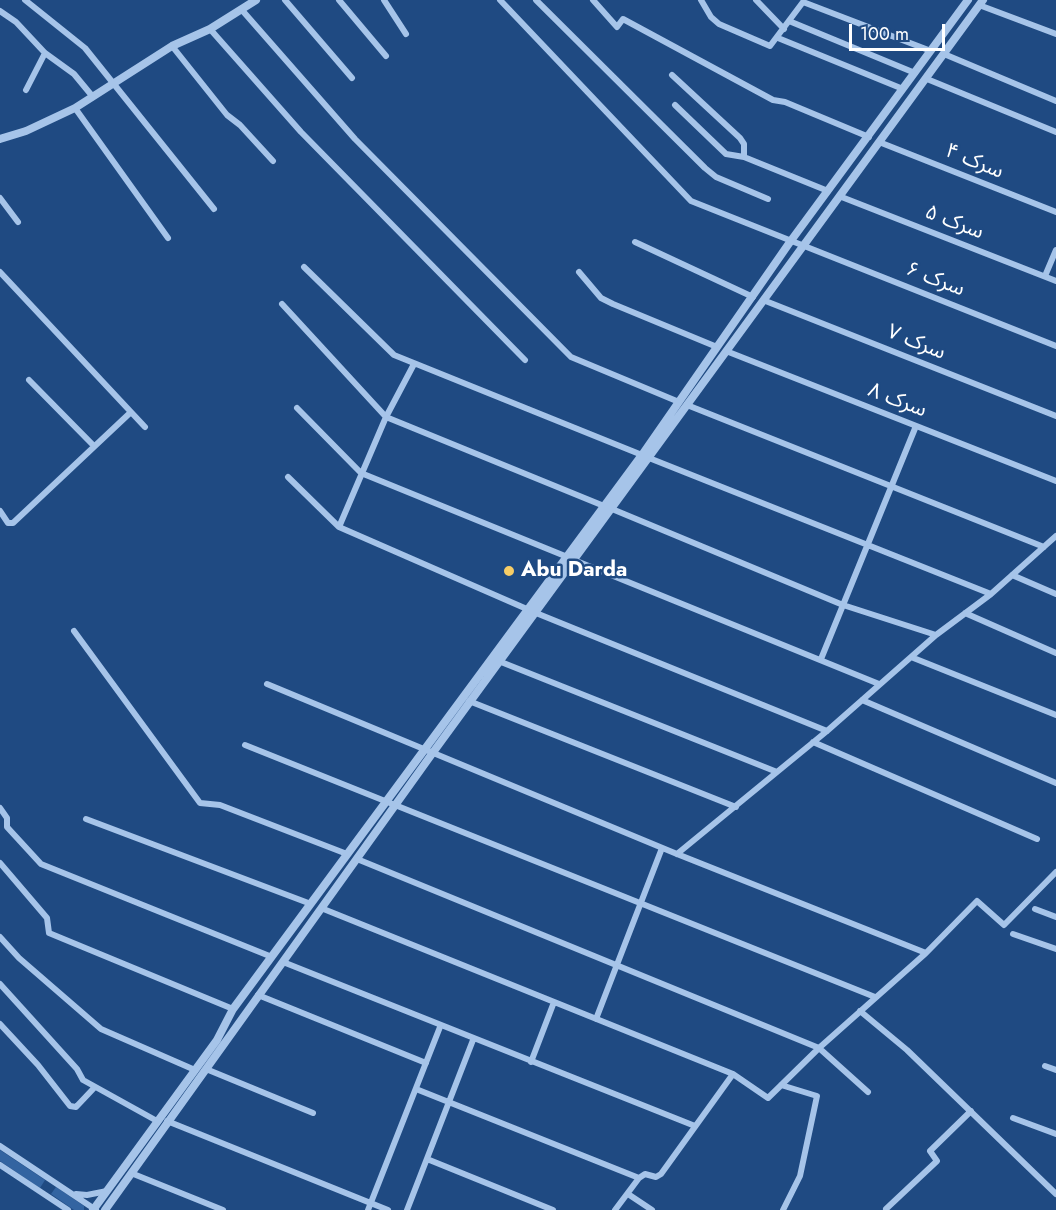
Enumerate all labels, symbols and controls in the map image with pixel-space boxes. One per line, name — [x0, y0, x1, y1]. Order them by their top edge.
scale bar — [852, 12, 948, 50]
text: 100 m — [860, 21, 909, 47]
street label: سرک ۴ — [941, 139, 1007, 185]
street label: سرک ۵ — [921, 200, 987, 246]
street label: سرک ۶ — [902, 257, 968, 303]
street label: سرک ۷ — [883, 320, 949, 366]
street label: سرک ۸ — [864, 378, 930, 424]
place label: Abu Darda — [521, 558, 627, 584]
marker: Abu Darda — [502, 564, 516, 578]

